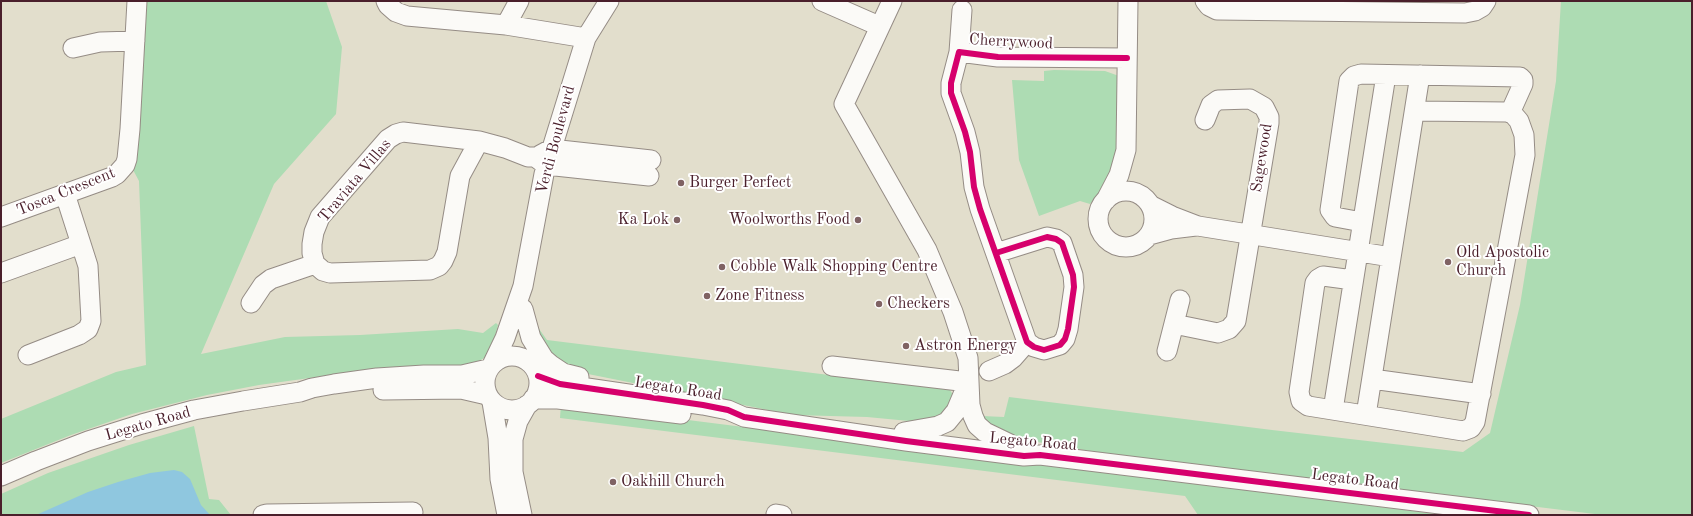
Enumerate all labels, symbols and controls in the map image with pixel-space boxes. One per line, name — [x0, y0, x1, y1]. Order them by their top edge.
street label: Cherrywood — [968, 30, 1054, 54]
street label: Verdi Boulevard — [532, 83, 580, 197]
street label: Sagewood — [1247, 122, 1277, 194]
street label: Traviata Villas — [314, 135, 396, 227]
street label: Tosca Crescent — [14, 163, 118, 221]
place label: Burger Perfect — [689, 173, 791, 193]
marker: Burger Perfect — [676, 178, 686, 188]
place label: Ka Lok — [618, 210, 669, 230]
place label: Woolworths Food — [728, 210, 850, 230]
marker: Ka Lok — [672, 215, 682, 225]
marker: Woolworths Food — [853, 215, 863, 225]
place label: Old Apostolic Church — [1456, 243, 1549, 281]
place label: Cobble Walk Shopping Centre — [730, 257, 937, 277]
marker: Old Apostolic Church — [1443, 257, 1453, 267]
marker: Cobble Walk Shopping Centre — [717, 262, 727, 272]
place label: Zone Fitness — [715, 286, 804, 306]
marker: Zone Fitness — [702, 291, 712, 301]
place label: Checkers — [887, 294, 950, 314]
marker: Checkers — [874, 299, 884, 309]
place label: Astron Energy — [914, 336, 1017, 356]
marker: Astron Energy — [901, 341, 911, 351]
street label: Legato Road — [633, 373, 723, 405]
street label: Legato Road — [103, 403, 193, 445]
street label: Legato Road — [988, 429, 1078, 455]
street label: Legato Road — [1310, 465, 1400, 495]
place label: Oakhill Church — [621, 472, 725, 492]
marker: Oakhill Church — [608, 477, 618, 487]

